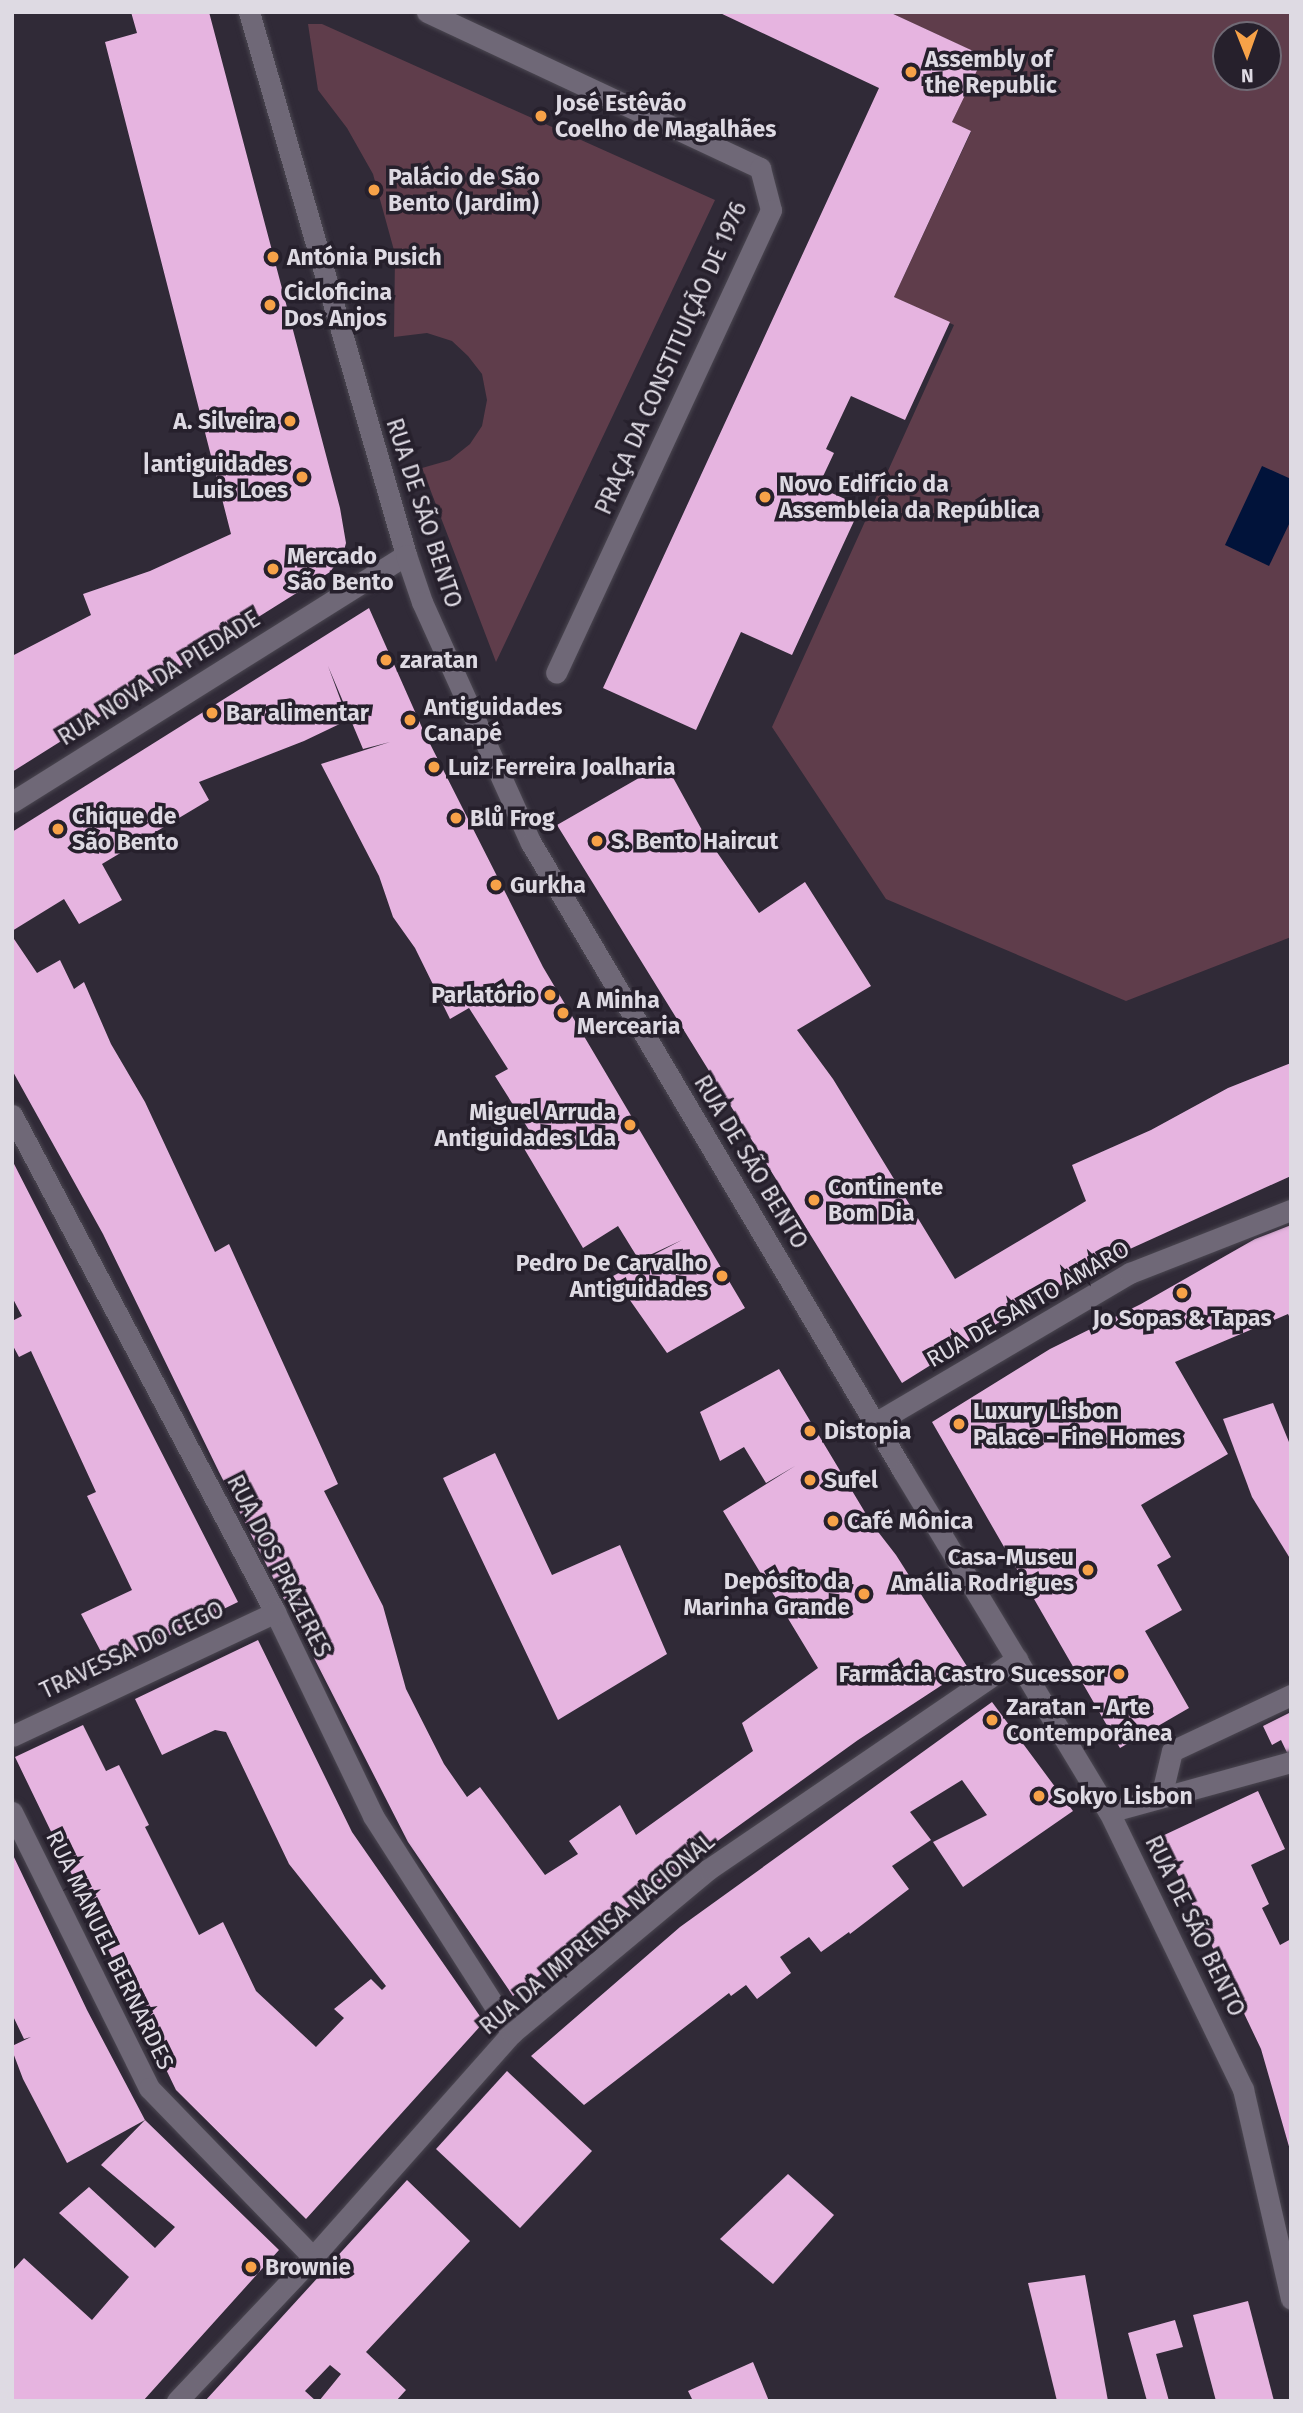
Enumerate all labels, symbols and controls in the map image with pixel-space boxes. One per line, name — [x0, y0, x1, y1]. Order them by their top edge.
north arrow — [1212, 21, 1282, 91]
place label: Assembly of the Republic — [925, 45, 1057, 99]
marker: Assembly of the Republic — [903, 64, 919, 80]
text: N — [1241, 64, 1254, 87]
place label: José Estêvão Coelho de Magalhães — [555, 89, 776, 143]
marker: José Estêvão Coelho de Magalhães — [533, 108, 549, 124]
place label: Palácio de São Bento (Jardim) — [388, 163, 540, 217]
marker: Palácio de São Bento (Jardim) — [366, 182, 382, 198]
street label: PRAÇA DA CONSTITUIÇÃO DE 1976 — [589, 197, 753, 519]
place label: Antónia Pusich — [287, 243, 442, 271]
marker: Antónia Pusich — [265, 249, 281, 265]
place label: Cicloficina Dos Anjos — [284, 278, 392, 332]
marker: Cicloficina Dos Anjos — [262, 297, 278, 313]
place label: A. Silveira — [173, 407, 276, 435]
marker: A. Silveira — [282, 413, 298, 429]
street label: RUA DE SÃO BENTO — [380, 415, 468, 611]
place label: |antiguidades Luis Loes — [142, 450, 288, 504]
marker: |antiguidades Luis Loes — [294, 469, 310, 485]
place label: Novo Edifício da Assembleia da República — [779, 470, 1040, 524]
marker: Novo Edifício da Assembleia da República — [757, 489, 773, 505]
place label: Mercado São Bento — [287, 542, 394, 596]
marker: Mercado São Bento — [265, 561, 281, 577]
street label: RUA NOVA DA PIEDADE — [53, 605, 265, 751]
place label: zaratan — [400, 646, 478, 674]
marker: zaratan — [378, 652, 394, 668]
place label: Antiguidades Canapé — [424, 693, 562, 747]
place label: Bar alimentar — [226, 699, 369, 727]
marker: Bar alimentar — [204, 705, 220, 721]
marker: Antiguidades Canapé — [402, 712, 418, 728]
place label: Luiz Ferreira Joalharia — [448, 753, 675, 781]
marker: Luiz Ferreira Joalharia — [426, 759, 442, 775]
place label: Chique de São Bento — [72, 802, 179, 856]
place label: Blů Frog — [470, 804, 555, 832]
marker: Blů Frog — [448, 810, 464, 826]
marker: Chique de São Bento — [50, 821, 66, 837]
place label: S. Bento Haircut — [611, 827, 778, 855]
marker: S. Bento Haircut — [589, 833, 605, 849]
place label: Gurkha — [510, 871, 586, 899]
marker: Gurkha — [488, 877, 504, 893]
place label: Parlatório — [431, 981, 536, 1009]
place label: A Minha Mercearia — [577, 986, 680, 1040]
marker: Parlatório — [542, 987, 558, 1003]
marker: A Minha Mercearia — [555, 1005, 571, 1021]
street label: RUA DE SÃO BENTO — [688, 1070, 814, 1254]
place label: Miguel Arruda Antiguidades Lda — [435, 1098, 616, 1152]
marker: Miguel Arruda Antiguidades Lda — [622, 1117, 638, 1133]
place label: Continente Bom Dia — [828, 1173, 943, 1227]
marker: Continente Bom Dia — [806, 1192, 822, 1208]
street label: RUA DE SANTO AMARO — [922, 1235, 1134, 1373]
place label: Pedro De Carvalho Antiguidades — [516, 1249, 708, 1303]
marker: Pedro De Carvalho Antiguidades — [714, 1268, 730, 1284]
marker: Jo Sopas & Tapas — [1174, 1285, 1190, 1301]
place label: Jo Sopas & Tapas — [1093, 1304, 1271, 1332]
place label: Luxury Lisbon Palace - Fine Homes — [973, 1397, 1181, 1451]
marker: Luxury Lisbon Palace - Fine Homes — [951, 1416, 967, 1432]
place label: Distopia — [824, 1417, 911, 1445]
marker: Distopia — [802, 1423, 818, 1439]
place label: Sufel — [824, 1466, 878, 1494]
street label: RUA DOS PRAZERES — [221, 1470, 337, 1662]
marker: Sufel — [802, 1472, 818, 1488]
place label: Café Mônica — [847, 1507, 973, 1535]
marker: Café Mônica — [825, 1513, 841, 1529]
place label: Casa-Museu Amália Rodrigues — [891, 1543, 1074, 1597]
marker: Casa-Museu Amália Rodrigues — [1080, 1562, 1096, 1578]
place label: Depósito da Marinha Grande — [683, 1567, 850, 1621]
marker: Depósito da Marinha Grande — [856, 1586, 872, 1602]
street label: TRAVESSA DO CEGO — [36, 1595, 228, 1705]
place label: Farmácia Castro Sucessor — [839, 1660, 1105, 1688]
marker: Farmácia Castro Sucessor — [1111, 1666, 1127, 1682]
place label: Zaratan - Arte Contemporânea — [1006, 1693, 1173, 1747]
marker: Zaratan - Arte Contemporânea — [984, 1712, 1000, 1728]
place label: Sokyo Lisbon — [1053, 1782, 1193, 1810]
marker: Sokyo Lisbon — [1031, 1788, 1047, 1804]
street label: RUA MANUEL BERNARDES — [40, 1826, 180, 2074]
street label: RUA DA IMPRENSA NACIONAL — [474, 1828, 720, 2040]
street label: RUA DE SÃO BENTO — [1139, 1831, 1251, 2021]
place label: Brownie — [265, 2253, 351, 2281]
marker: Brownie — [243, 2259, 259, 2275]

